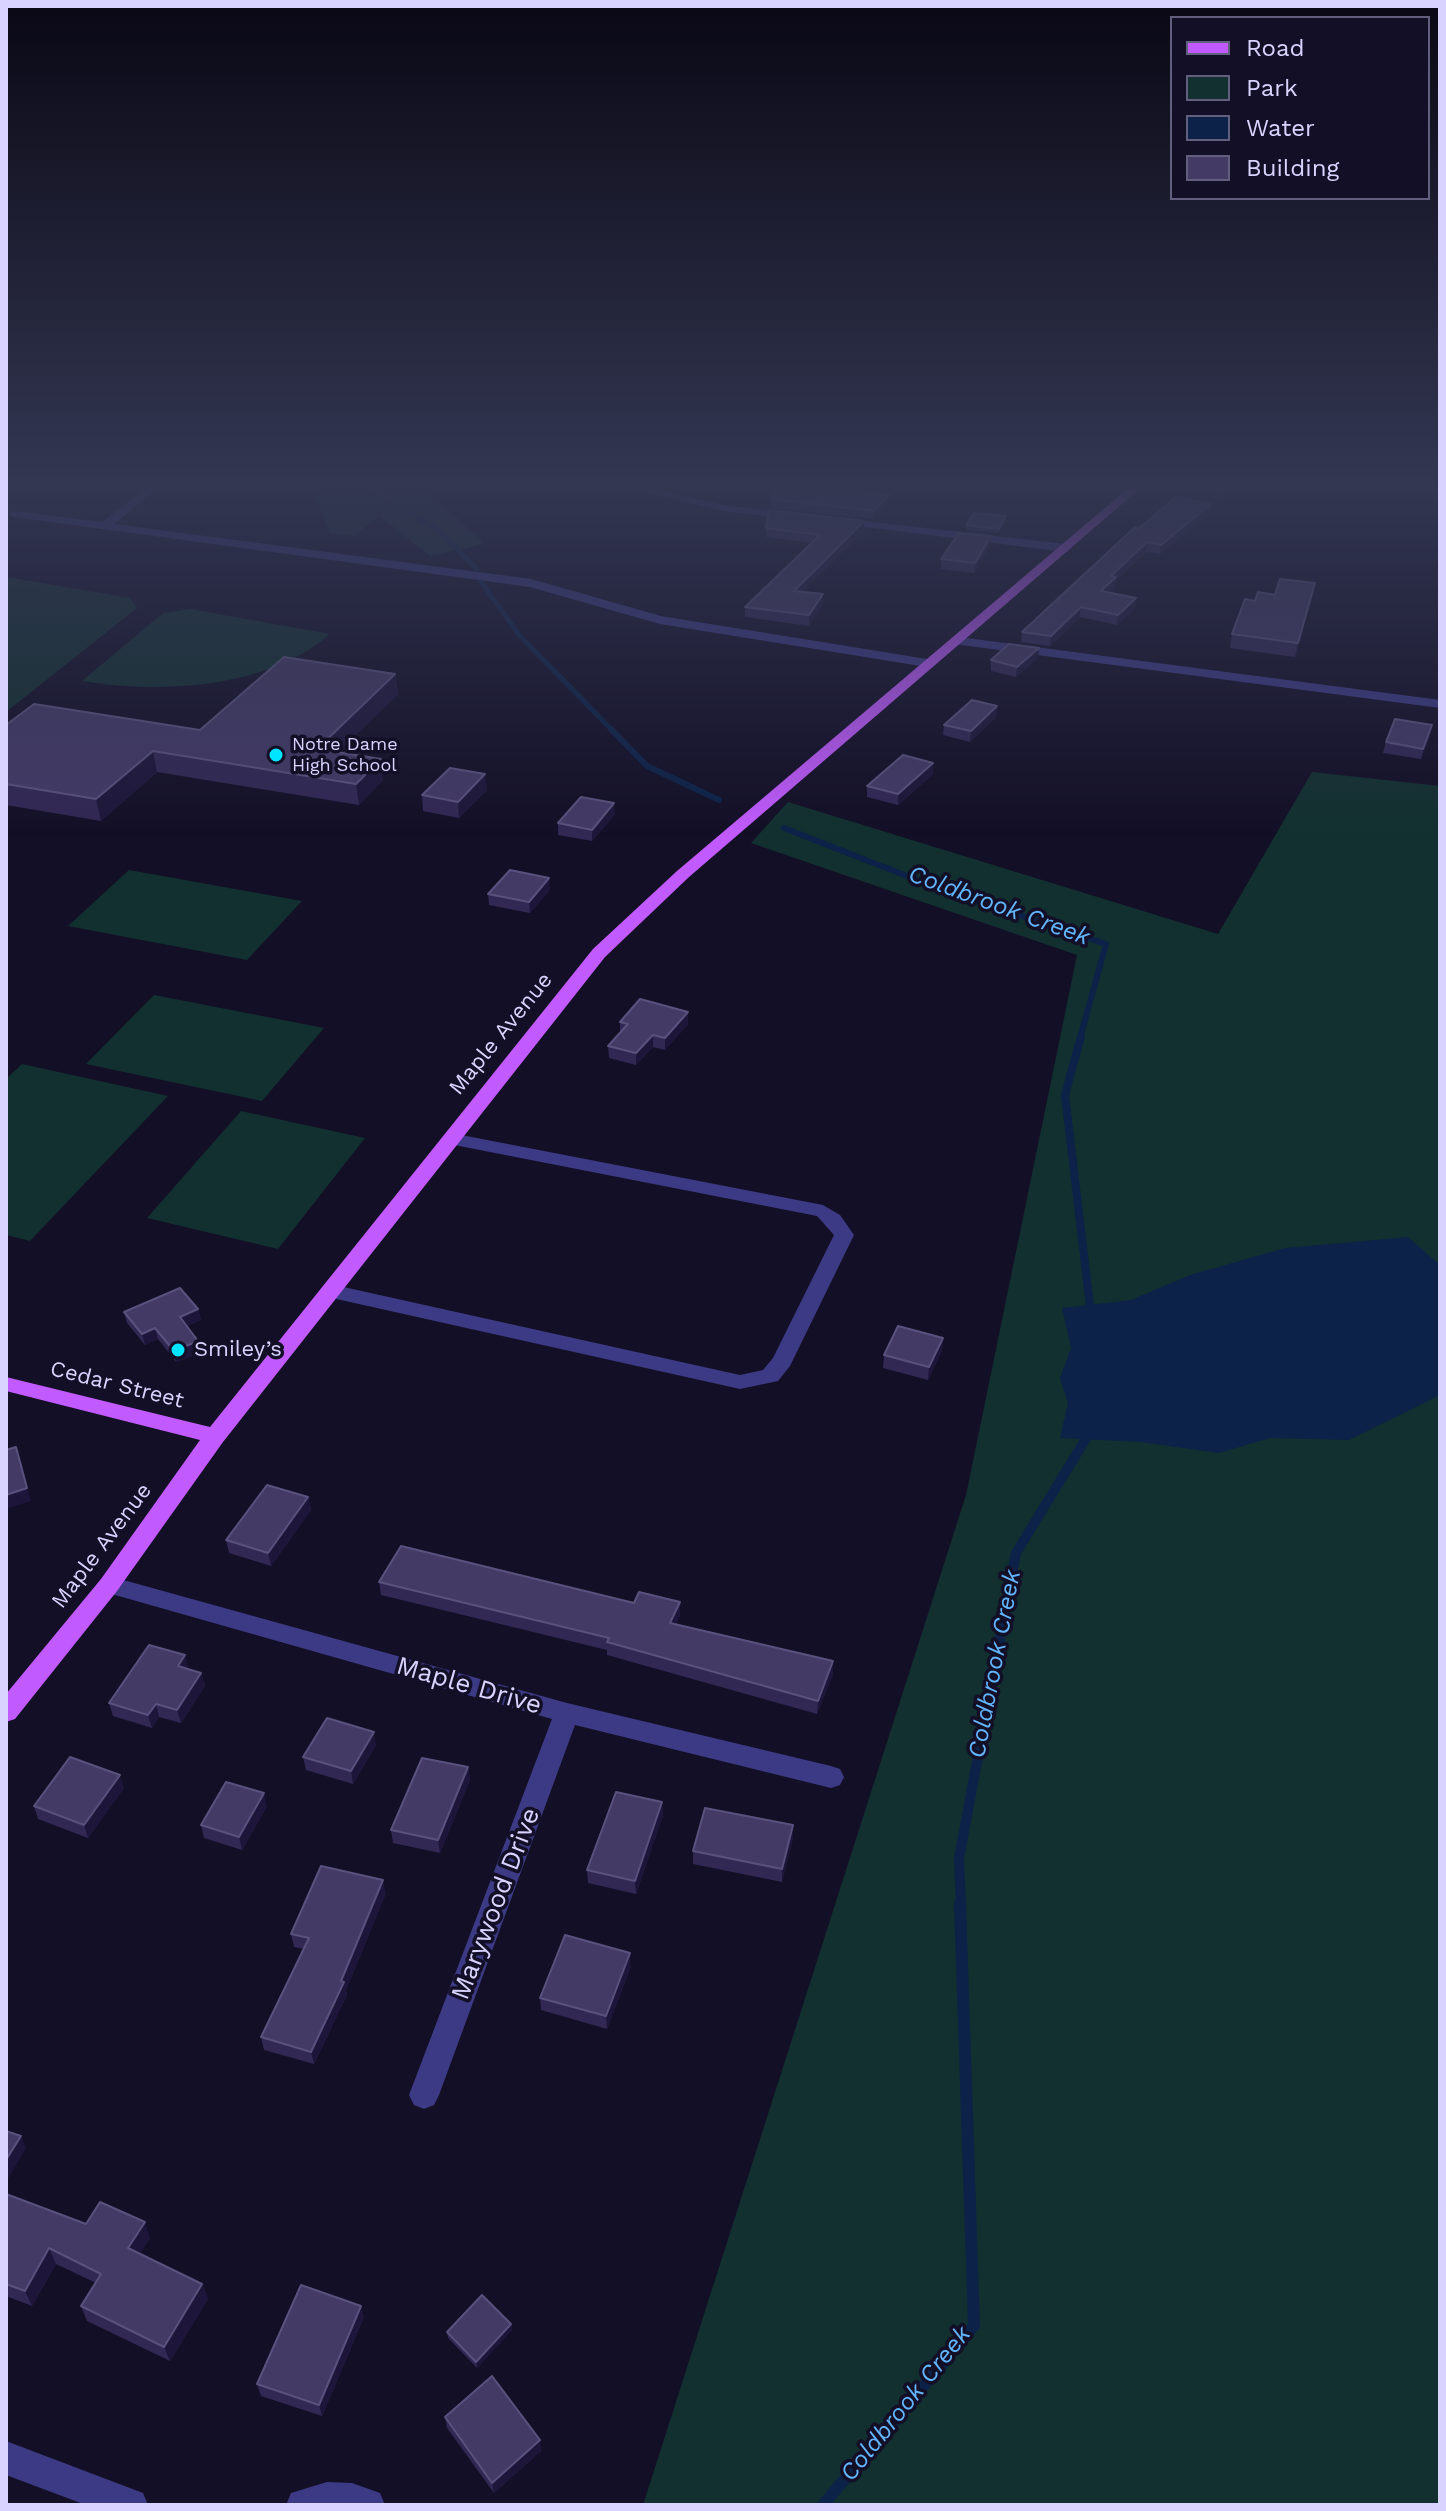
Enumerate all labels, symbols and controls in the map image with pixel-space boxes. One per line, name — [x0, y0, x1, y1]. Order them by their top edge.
legend — [1170, 16, 1430, 200]
text: Road — [1246, 34, 1305, 62]
text: Park — [1246, 74, 1298, 102]
text: Water — [1246, 114, 1315, 142]
text: Building — [1246, 154, 1339, 182]
place label: Notre Dame High School — [292, 734, 398, 776]
marker: Notre Dame High School — [267, 746, 285, 764]
water label: Coldbrook Creek — [904, 860, 1094, 952]
street label: Maple Avenue — [444, 968, 558, 1100]
place label: Smiley’s — [194, 1337, 282, 1363]
marker: Smiley’s — [169, 1341, 187, 1359]
street label: Cedar Street — [47, 1356, 187, 1414]
street label: Maple Avenue — [46, 1478, 158, 1614]
water label: Coldbrook Creek — [963, 1567, 1027, 1761]
street label: Maple Drive — [393, 1650, 545, 1722]
street label: Marywood Drive — [445, 1804, 547, 2004]
water label: Coldbrook Creek — [835, 2321, 977, 2487]

